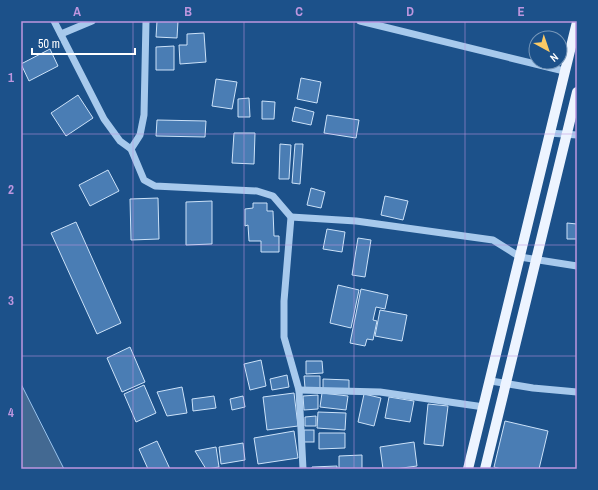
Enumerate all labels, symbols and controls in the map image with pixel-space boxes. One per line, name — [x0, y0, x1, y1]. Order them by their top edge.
text: A — [73, 3, 81, 20]
text: B — [184, 3, 192, 20]
text: C — [295, 3, 303, 20]
text: D — [406, 3, 414, 20]
text: E — [517, 3, 525, 20]
scale bar — [32, 30, 135, 56]
north arrow — [528, 30, 568, 70]
text: 50 m — [38, 36, 60, 52]
text: N — [547, 50, 561, 65]
text: 1 — [8, 69, 14, 86]
text: 2 — [8, 181, 14, 198]
text: 3 — [8, 292, 14, 309]
text: 4 — [8, 404, 14, 421]

